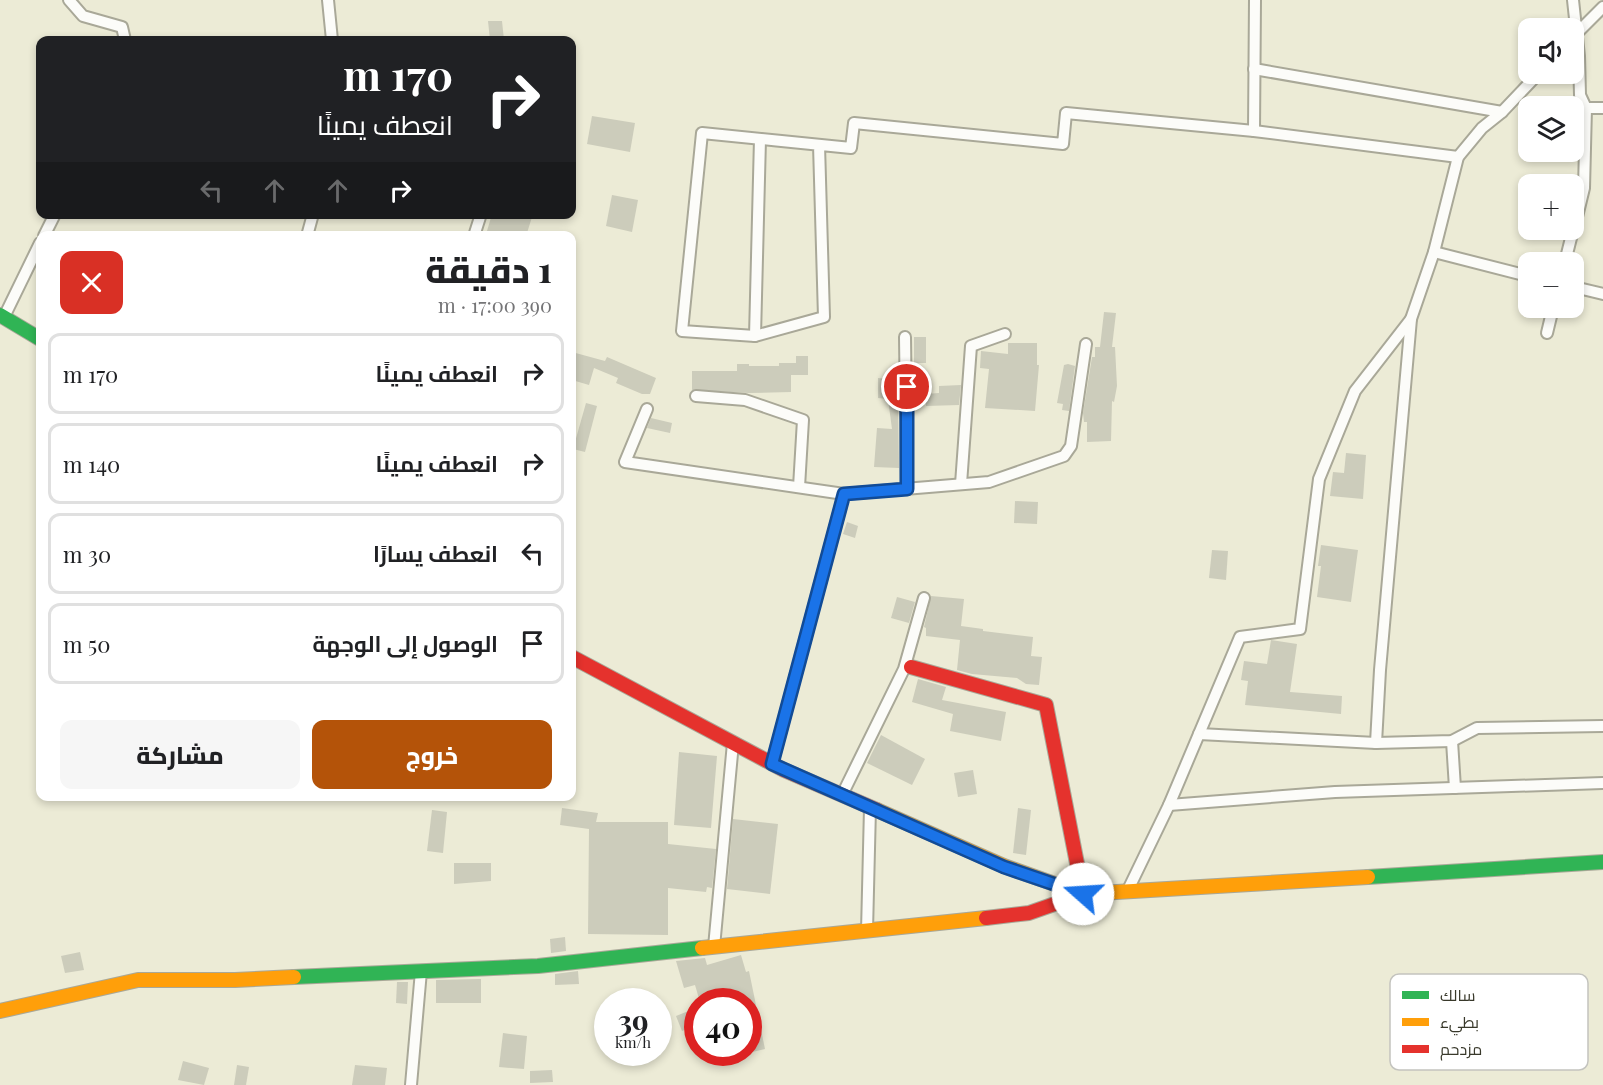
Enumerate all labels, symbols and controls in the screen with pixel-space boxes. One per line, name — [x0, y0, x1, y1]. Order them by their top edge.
map controls — [1518, 18, 1584, 318]
button: sound — [1518, 18, 1584, 84]
text: 170 m — [343, 46, 453, 102]
icon: right — [474, 60, 552, 138]
button: layers — [1518, 96, 1584, 162]
text: انعطف يمينًا — [317, 106, 453, 142]
icon: left — [195, 174, 228, 207]
icon: ahead — [258, 174, 291, 207]
icon: ahead — [321, 174, 354, 207]
icon: right — [384, 174, 417, 207]
button: + — [1518, 174, 1584, 240]
text: 1 دقيقة — [425, 244, 552, 292]
button: close — [60, 251, 123, 314]
button: − — [1518, 252, 1584, 318]
text: 390 m · 17:00 — [438, 291, 552, 318]
icon: right — [516, 357, 549, 390]
text: انعطف يمينًا — [376, 358, 498, 388]
text: 170 m — [63, 359, 118, 389]
pin — [881, 361, 932, 412]
icon: arrive — [890, 370, 923, 403]
icon: right — [516, 447, 549, 480]
text: انعطف يمينًا — [376, 448, 498, 478]
text: 140 m — [63, 449, 120, 479]
icon: left — [516, 537, 549, 570]
text: انعطف يسارًا — [373, 538, 498, 568]
text: 30 m — [63, 539, 111, 569]
icon: arrive — [516, 627, 549, 660]
text: الوصول إلى الوجهة — [312, 628, 498, 658]
text: 50 m — [63, 629, 110, 659]
button: مشاركة — [60, 720, 300, 789]
button: خروج — [312, 720, 552, 789]
position arrow — [1051, 862, 1115, 926]
legend — [1390, 974, 1588, 1070]
text: سالك — [1440, 984, 1475, 1005]
speed limit sign: 40 — [684, 988, 762, 1066]
text: 39 — [617, 1000, 649, 1040]
text: بطيء — [1440, 1011, 1479, 1036]
text: km/h — [615, 1032, 651, 1052]
text: مزدحم — [1440, 1038, 1482, 1061]

